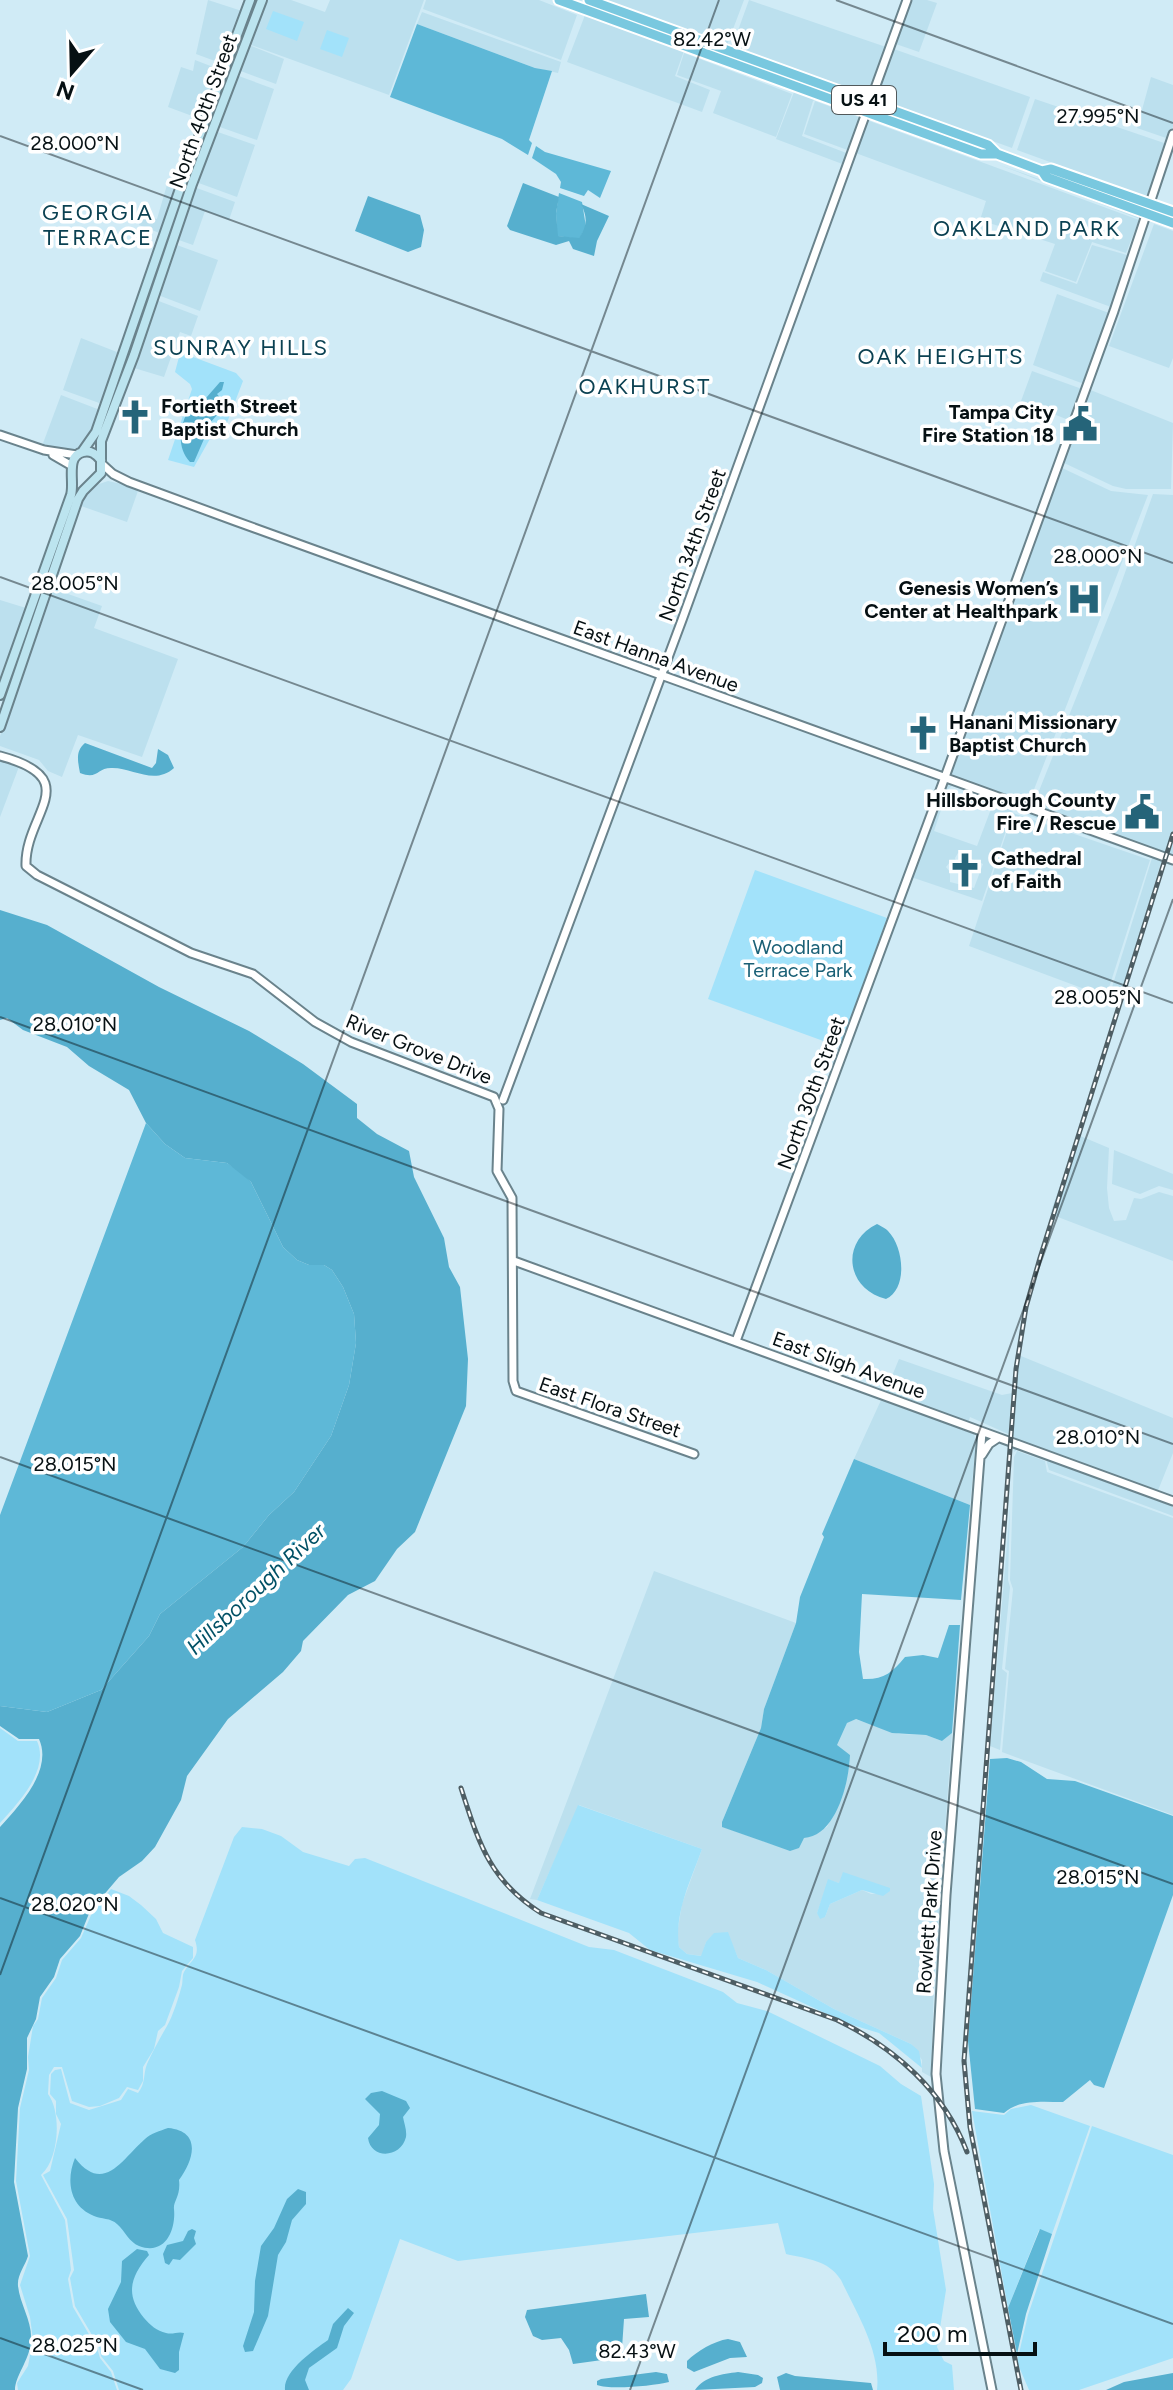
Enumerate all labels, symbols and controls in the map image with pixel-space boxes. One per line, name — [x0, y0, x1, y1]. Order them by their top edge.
text: 82.42°W — [673, 27, 751, 51]
street label: North 40th Street — [164, 31, 242, 191]
north arrow — [32, 32, 112, 112]
text: N — [53, 75, 78, 106]
road number: US 41 — [832, 86, 896, 114]
text: 27.995°N — [1056, 104, 1140, 128]
text: 28.000°N — [31, 131, 119, 155]
district label: GEORGIA TERRACE — [42, 199, 154, 251]
district label: OAKLAND PARK — [933, 215, 1121, 242]
district label: SUNRAY HILLS — [153, 334, 329, 361]
district label: OAK HEIGHTS — [857, 343, 1025, 370]
district label: OAKHURST — [579, 373, 711, 400]
place label: Fortieth Street Baptist Church — [161, 394, 298, 441]
church icon: Fortieth Street Baptist Church — [116, 398, 154, 436]
place label: Tampa City Fire Station 18 — [922, 400, 1054, 447]
public building icon: Tampa City Fire Station 18 — [1061, 405, 1099, 443]
street label: North 34th Street — [653, 466, 731, 624]
text: 28.000°N — [1054, 544, 1142, 568]
text: 28.005°N — [31, 571, 119, 595]
place label: Genesis Women’s Center at Healthpark — [864, 576, 1058, 623]
hospital icon: Genesis Women’s Center at Healthpark — [1065, 580, 1103, 618]
street label: East Hanna Avenue — [570, 615, 742, 697]
place label: Hanani Missionary Baptist Church — [949, 710, 1117, 757]
church icon: Hanani Missionary Baptist Church — [904, 714, 942, 752]
place label: Hillsborough County Fire / Rescue — [926, 788, 1116, 835]
public building icon: Hillsborough County Fire / Rescue — [1123, 793, 1161, 831]
place label: Cathedral of Faith — [991, 846, 1082, 893]
church icon: Cathedral of Faith — [946, 851, 984, 889]
park label: Woodland Terrace Park — [743, 935, 853, 982]
text: 28.005°N — [1054, 985, 1142, 1009]
street label: River Grove Drive — [342, 1009, 496, 1089]
text: 28.010°N — [33, 1012, 117, 1036]
street label: North 30th Street — [772, 1013, 850, 1173]
street label: East Sligh Avenue — [769, 1326, 929, 1404]
street label: East Flora Street — [536, 1371, 684, 1443]
text: 28.010°N — [1056, 1425, 1140, 1449]
text: 28.015°N — [33, 1452, 117, 1476]
water label: Hillsborough River — [181, 1517, 332, 1660]
street label: Rowlett Park Drive — [911, 1829, 947, 1995]
text: 28.015°N — [1056, 1865, 1140, 1889]
text: 28.020°N — [31, 1892, 119, 1916]
scale bar — [885, 2306, 1035, 2356]
text: 200 m — [897, 2319, 968, 2348]
text: 28.025°N — [32, 2333, 118, 2357]
text: 82.43°W — [598, 2339, 676, 2363]

